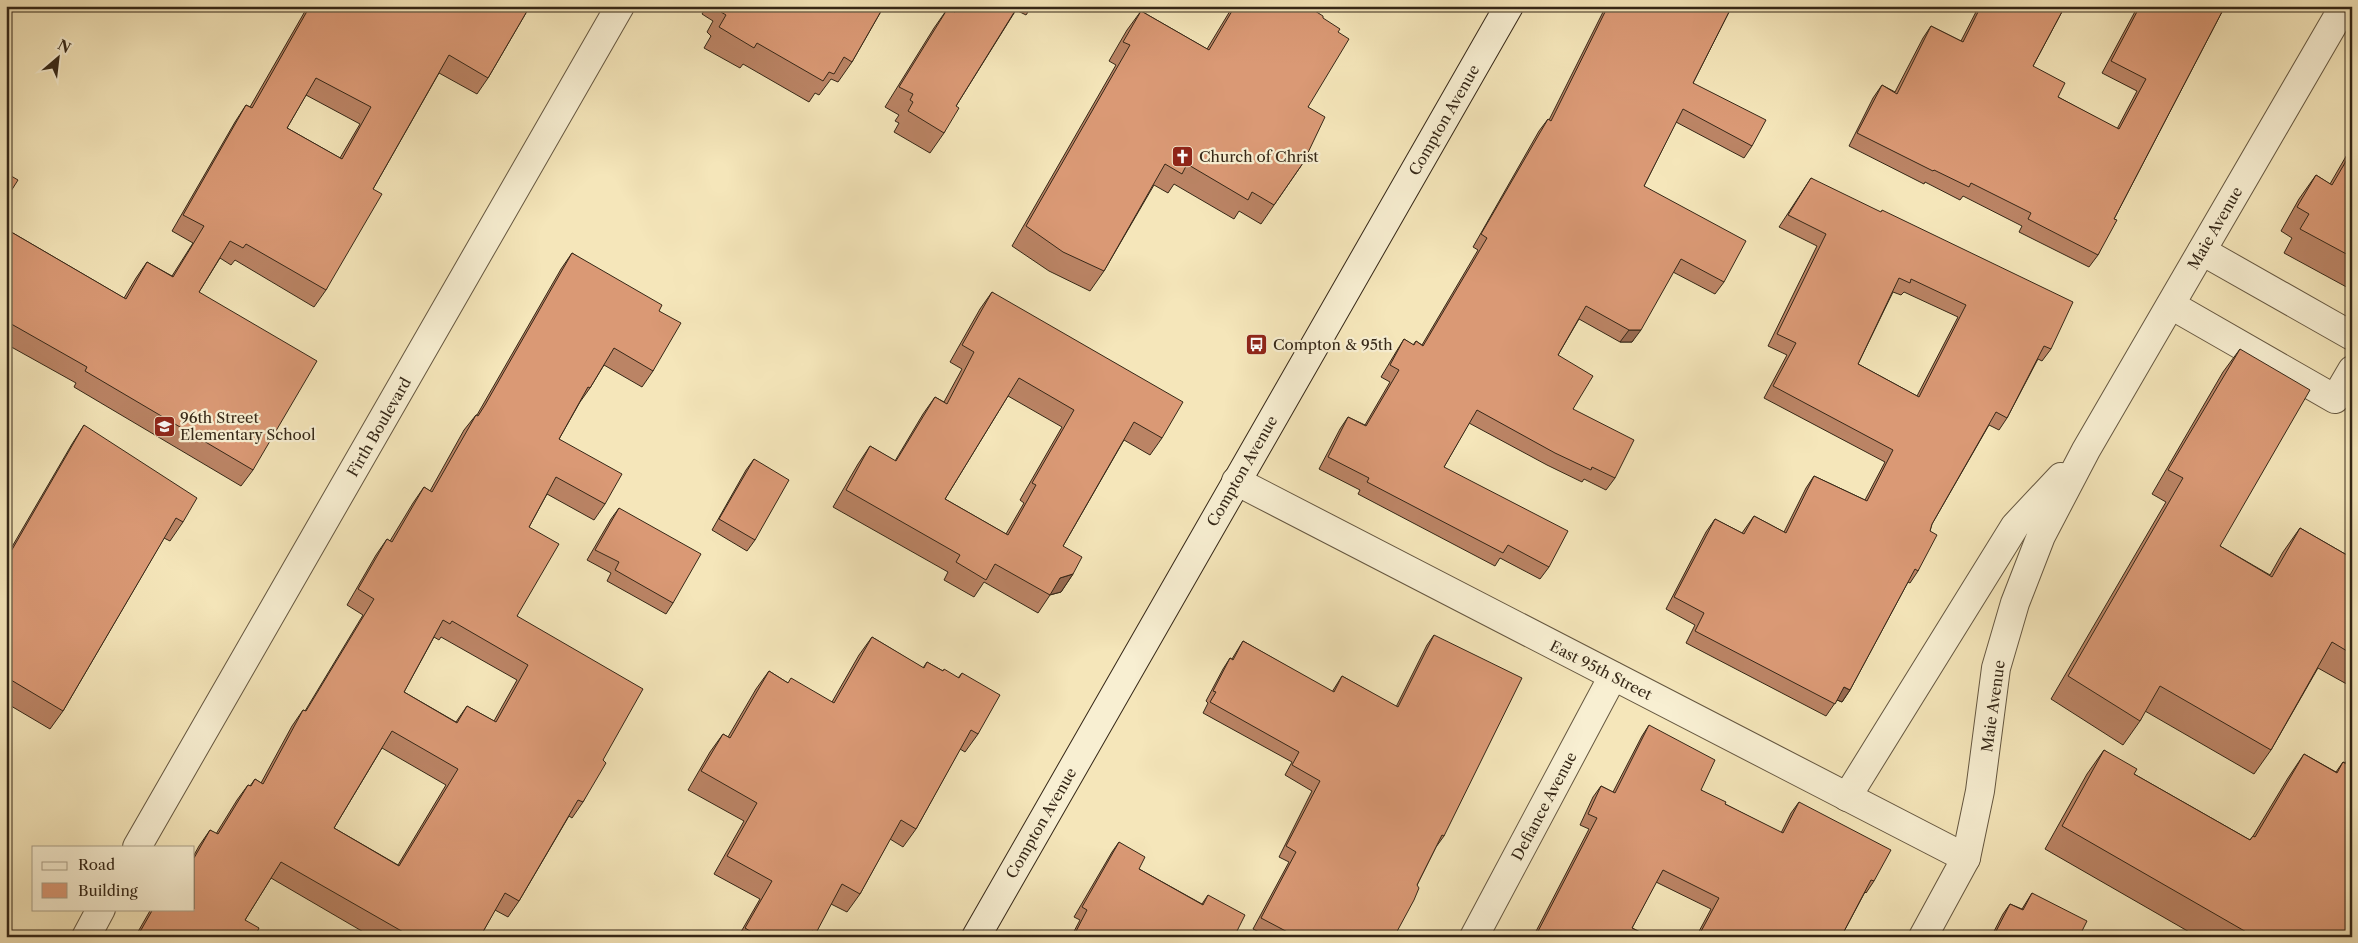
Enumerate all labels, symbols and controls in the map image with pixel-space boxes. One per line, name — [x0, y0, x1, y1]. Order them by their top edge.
north arrow — [32, 32, 82, 82]
text: N — [55, 36, 74, 57]
street label: Compton Avenue — [1405, 61, 1483, 179]
church icon: Church of Christ — [1171, 144, 1195, 168]
place label: Church of Christ — [1199, 147, 1319, 166]
street label: Maie Avenue — [2184, 183, 2246, 273]
bus stop icon: Compton & 95th — [1245, 332, 1269, 356]
place label: Compton & 95th — [1273, 335, 1393, 354]
street label: Firth Boulevard — [343, 374, 415, 480]
place label: 96th Street Elementary School — [180, 408, 316, 444]
street label: Compton Avenue — [1203, 412, 1281, 530]
school or university icon: 96th Street Elementary School — [152, 414, 176, 438]
street label: East 95th Street — [1547, 636, 1656, 704]
street label: Maie Avenue — [1977, 659, 2009, 753]
street label: Defiance Avenue — [1507, 748, 1581, 864]
street label: Compton Avenue — [1002, 764, 1080, 882]
legend — [32, 846, 195, 910]
text: Road — [78, 855, 115, 874]
text: Building — [78, 881, 138, 900]

